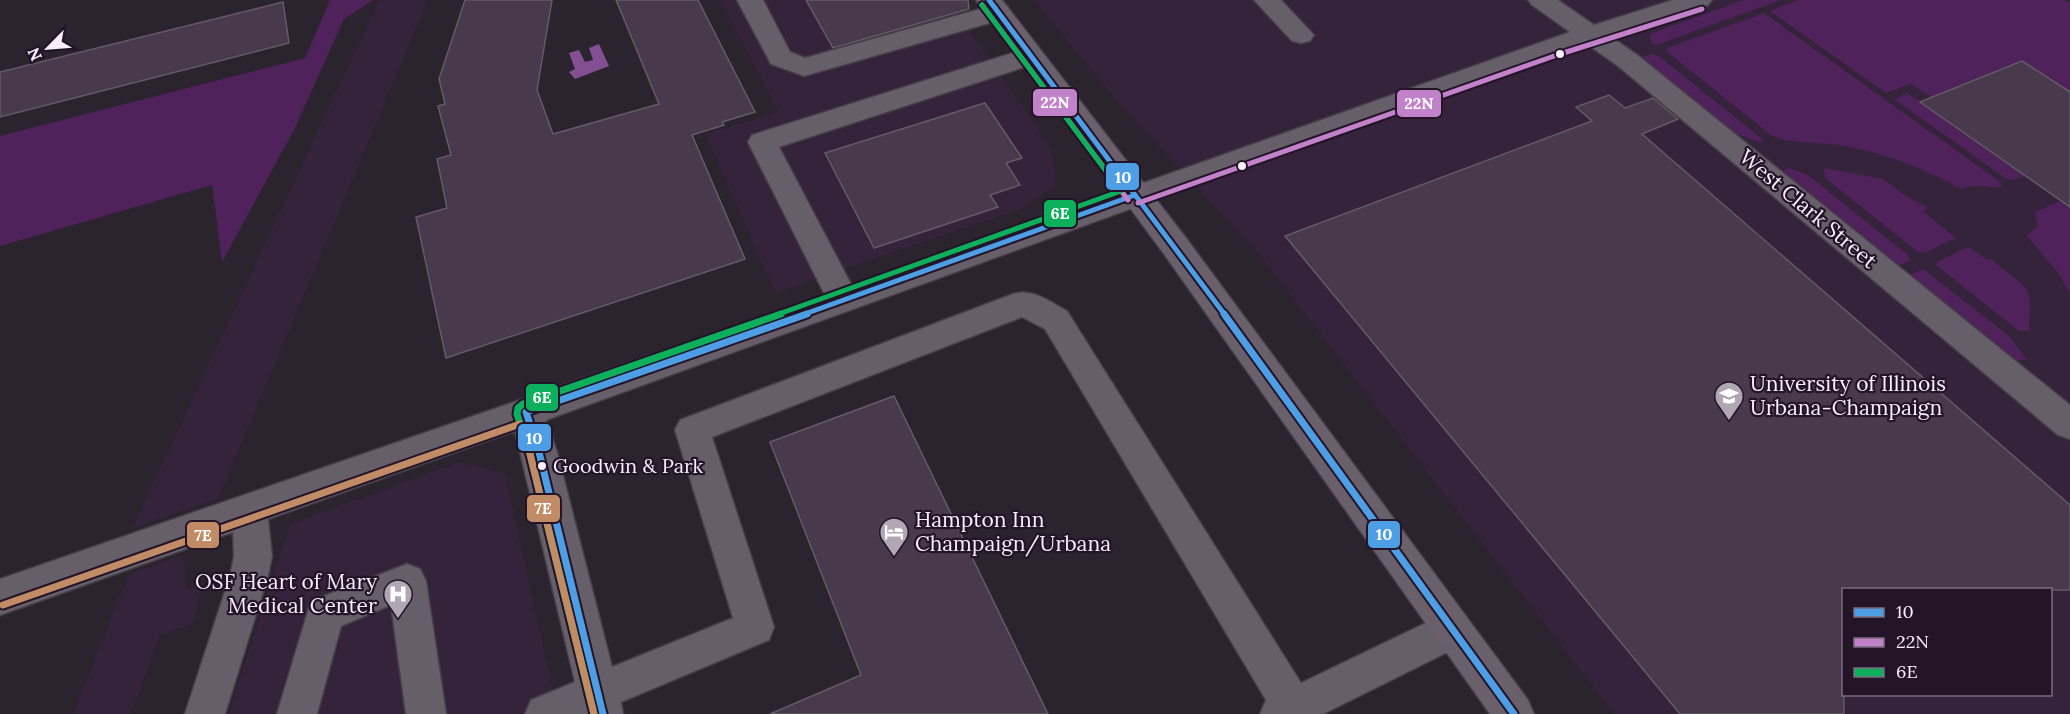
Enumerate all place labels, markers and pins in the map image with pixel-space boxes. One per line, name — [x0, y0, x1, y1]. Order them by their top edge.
unlabelled marker — [1554, 48, 1566, 60]
unlabelled marker — [1236, 160, 1248, 172]
place label: University of Illinois Urbana-Champaign — [1750, 370, 1946, 421]
school or university icon: University of Illinois Urbana-Champaign — [1713, 380, 1745, 422]
place label: Goodwin & Park — [553, 453, 704, 478]
marker: Goodwin & Park — [536, 460, 548, 472]
place label: Hampton Inn Champaign/Urbana — [915, 506, 1111, 557]
hotel icon: Hampton Inn Champaign/Urbana — [878, 516, 910, 558]
place label: OSF Heart of Mary Medical Center — [195, 568, 377, 619]
hospital icon: OSF Heart of Mary Medical Center — [382, 578, 414, 620]

